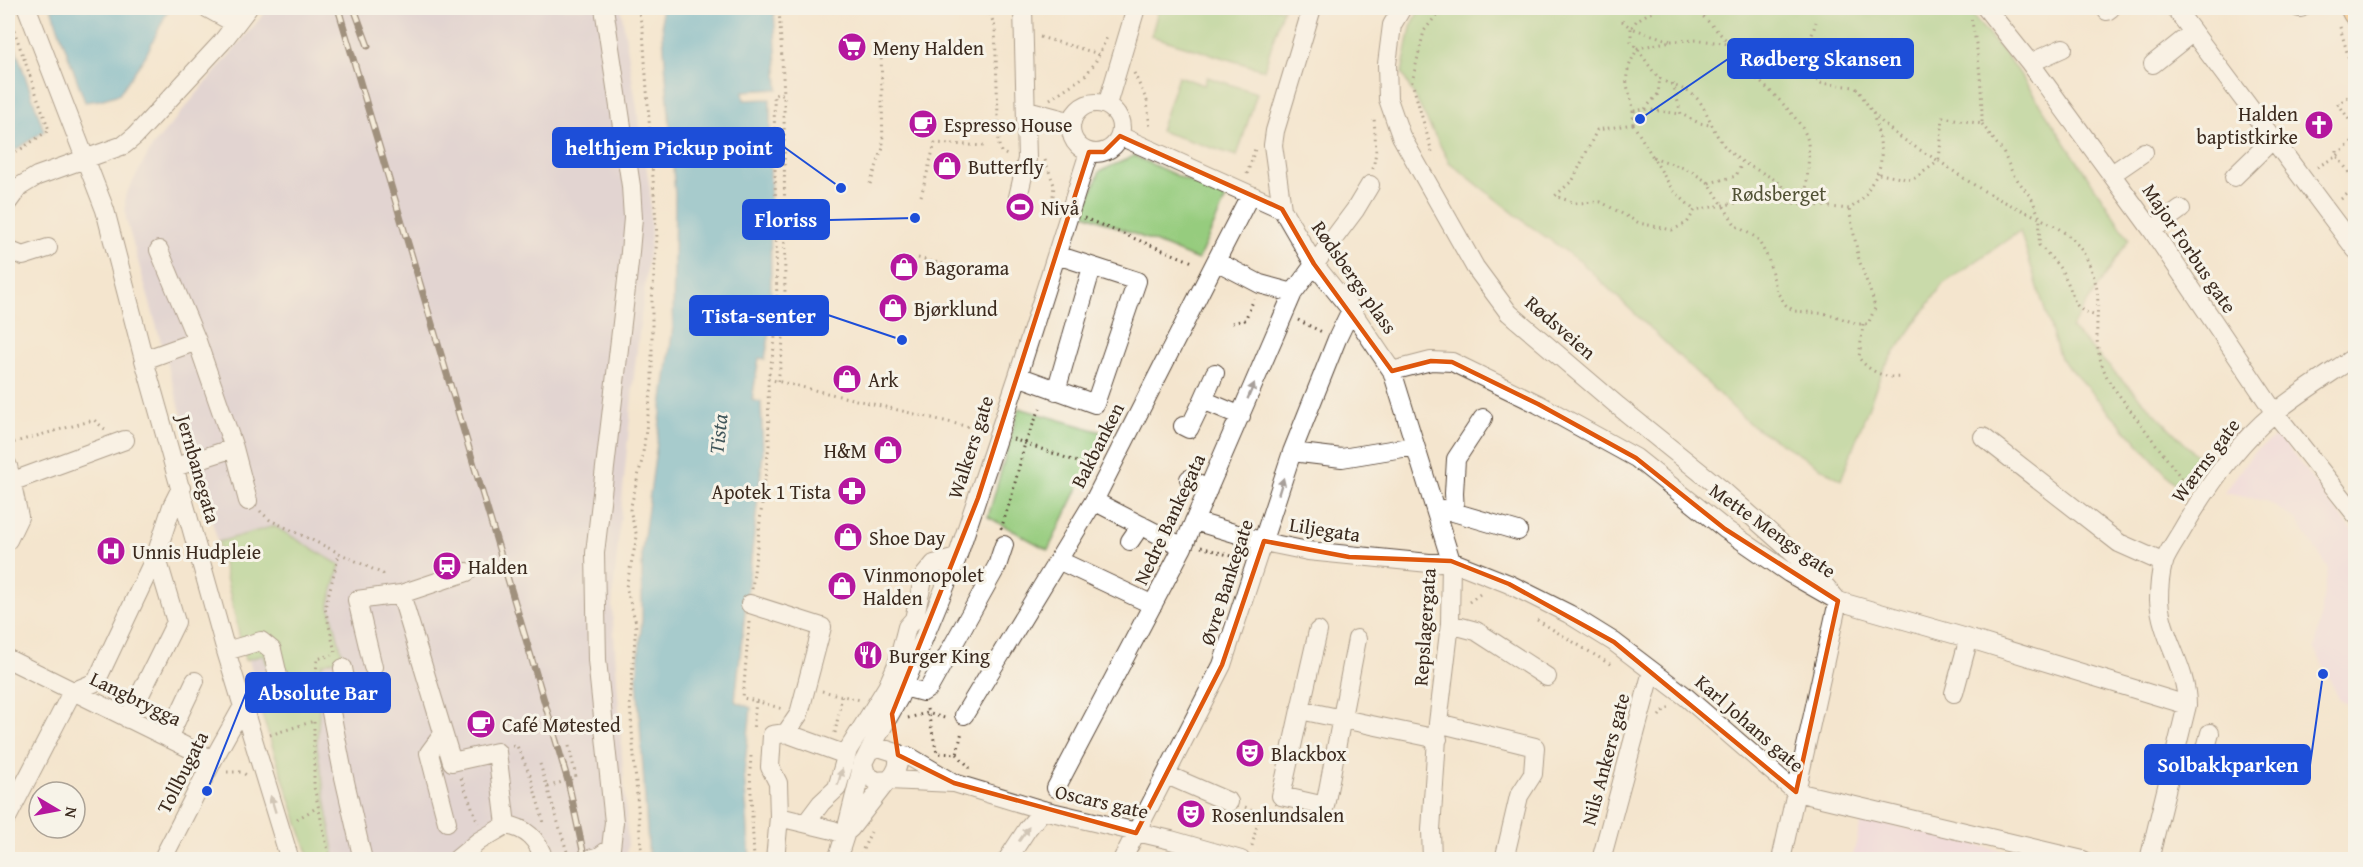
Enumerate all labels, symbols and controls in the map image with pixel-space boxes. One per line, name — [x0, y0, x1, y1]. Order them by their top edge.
supermarket icon: Meny Halden — [836, 31, 868, 63]
place label: Meny Halden — [873, 33, 984, 62]
callout: Rødberg Skansen — [1728, 39, 1913, 78]
text: Rødberg Skansen — [1740, 43, 1902, 74]
place label: Halden baptistkirke — [2197, 99, 2298, 151]
cafe icon: Espresso House — [907, 108, 939, 140]
church icon: Halden baptistkirke — [2303, 109, 2335, 141]
place label: Espresso House — [944, 110, 1072, 139]
callout: helthjem Pickup point — [553, 128, 784, 167]
text: helthjem Pickup point — [565, 132, 773, 163]
shop icon: Butterfly — [931, 150, 963, 182]
place label: Butterfly — [968, 152, 1044, 181]
street label: Major Forbus gate — [2136, 177, 2244, 319]
park label: Rødsberget — [1732, 179, 1826, 208]
sports icon: Nivå — [1004, 191, 1036, 223]
place label: Nivå — [1041, 193, 1080, 222]
callout: Floriss — [743, 200, 829, 239]
text: Floriss — [755, 204, 817, 235]
street label: Rødsbergs plass — [1305, 214, 1405, 340]
shop icon: Bagorama — [888, 251, 920, 283]
place label: Bagorama — [925, 253, 1010, 282]
street label: Rødsveien — [1519, 288, 1603, 366]
shop icon: Bjørklund — [877, 292, 909, 324]
place label: Bjørklund — [914, 294, 998, 323]
callout: Tista-senter — [690, 296, 828, 335]
text: Tista-senter — [702, 300, 816, 331]
shop icon: Ark — [831, 363, 863, 395]
place label: Ark — [868, 365, 899, 394]
one-way arrow — [1247, 382, 1256, 399]
street label: Walkers gate — [940, 392, 1000, 502]
street label: Bakbanken — [1063, 397, 1131, 493]
street label: Jernbanegata — [169, 409, 228, 527]
water label: Tista — [700, 412, 736, 456]
street label: Wærns gate — [2164, 412, 2246, 508]
shop icon: H&M — [872, 434, 904, 466]
place label: H&M — [824, 436, 867, 465]
street label: Nedre Bankegata — [1126, 448, 1212, 589]
pharmacy icon: Apotek 1 Tista — [836, 475, 868, 507]
street label: Mette Mengs gate — [1704, 475, 1842, 585]
place label: Apotek 1 Tista — [712, 477, 832, 506]
one-way arrow — [1277, 477, 1286, 495]
street label: Liljegata — [1287, 509, 1363, 549]
street label: Øvre Bankegate — [1192, 515, 1260, 649]
shop icon: Shoe Day — [832, 521, 864, 553]
place label: Shoe Day — [869, 523, 946, 552]
hospital icon: Unnis Hudpleie — [95, 535, 127, 567]
place label: Unnis Hudpleie — [132, 537, 261, 566]
station icon: Halden — [431, 550, 463, 582]
place label: Halden — [468, 552, 528, 581]
place label: Vinmonopolet Halden — [863, 560, 984, 612]
street label: Repslagergata — [1405, 566, 1443, 687]
shop icon: Vinmonopolet Halden — [826, 570, 858, 602]
restaurant icon: Burger King — [852, 639, 884, 671]
place label: Burger King — [889, 641, 990, 670]
street label: Langbrygga — [85, 663, 187, 733]
street label: Karl Johans gate — [1689, 667, 1811, 779]
callout: Absolute Bar — [246, 673, 390, 712]
text: Absolute Bar — [258, 677, 378, 708]
street label: Nils Ankers gate — [1573, 690, 1637, 828]
cafe icon: Café Møtested — [465, 708, 497, 740]
place label: Café Møtested — [502, 710, 621, 739]
street label: Tollbugata — [149, 725, 215, 818]
theatre icon: Blackbox — [1234, 737, 1266, 769]
place label: Blackbox — [1271, 739, 1347, 768]
callout: Solbakkparken — [2145, 745, 2310, 784]
text: Solbakkparken — [2157, 749, 2299, 780]
one-way arrow — [836, 767, 846, 786]
street label: Oscars gate — [1053, 776, 1151, 826]
north arrow — [27, 780, 87, 840]
one-way arrow — [268, 795, 277, 813]
theatre icon: Rosenlundsalen — [1175, 798, 1207, 830]
place label: Rosenlundsalen — [1212, 800, 1344, 829]
text: N — [59, 805, 85, 820]
one-way arrow — [1018, 827, 1030, 843]

